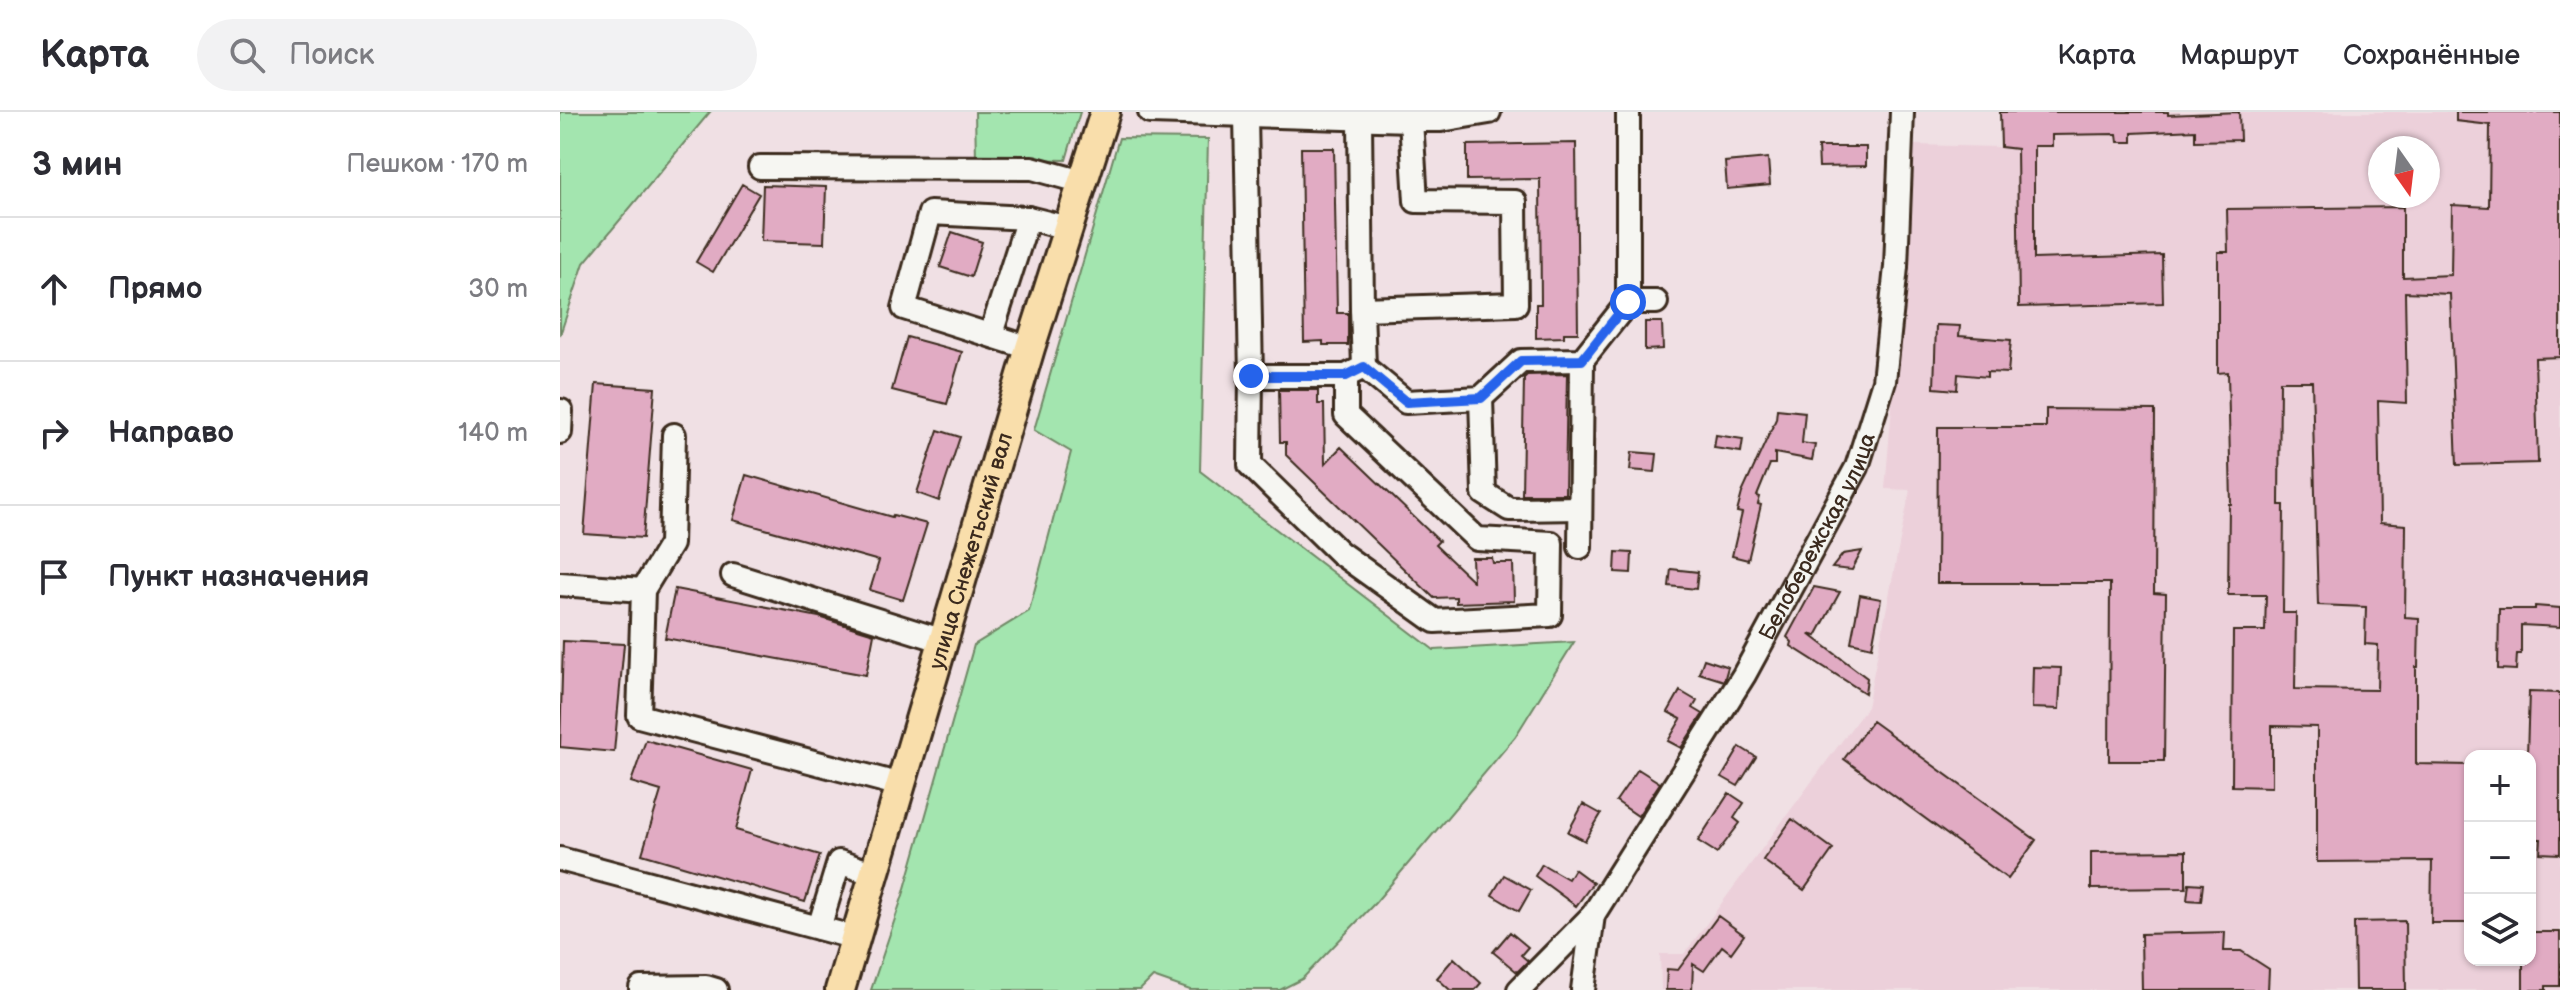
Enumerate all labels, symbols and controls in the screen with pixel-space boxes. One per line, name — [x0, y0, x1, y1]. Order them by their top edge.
search box — [197, 19, 757, 91]
text: Карта — [40, 33, 149, 78]
icon: search — [225, 33, 269, 77]
text: Поиск — [289, 37, 375, 73]
text: Карта — [2057, 39, 2136, 72]
text: Маршрут — [2180, 39, 2299, 72]
text: Сохранённые — [2343, 39, 2520, 72]
north arrow — [2368, 136, 2440, 208]
text: 3 мин — [32, 144, 123, 185]
text: Пешком · 170 m — [346, 149, 528, 180]
icon: ahead — [32, 267, 76, 311]
text: Прямо — [108, 271, 202, 307]
text: 30 m — [468, 274, 528, 305]
route start — [1610, 284, 1646, 320]
route end — [1233, 358, 1269, 394]
icon: right — [32, 411, 76, 455]
text: Направо — [108, 415, 234, 451]
text: 140 m — [458, 418, 528, 449]
street label: улица Снежетьский вал — [924, 430, 1019, 673]
street label: Белобережская улица — [1754, 430, 1882, 645]
icon: arrive — [32, 555, 76, 599]
text: Пункт назначения — [108, 559, 369, 595]
map controls — [2464, 750, 2536, 966]
button: + — [2464, 750, 2536, 822]
button: − — [2464, 822, 2536, 894]
button: layers — [2464, 894, 2536, 966]

